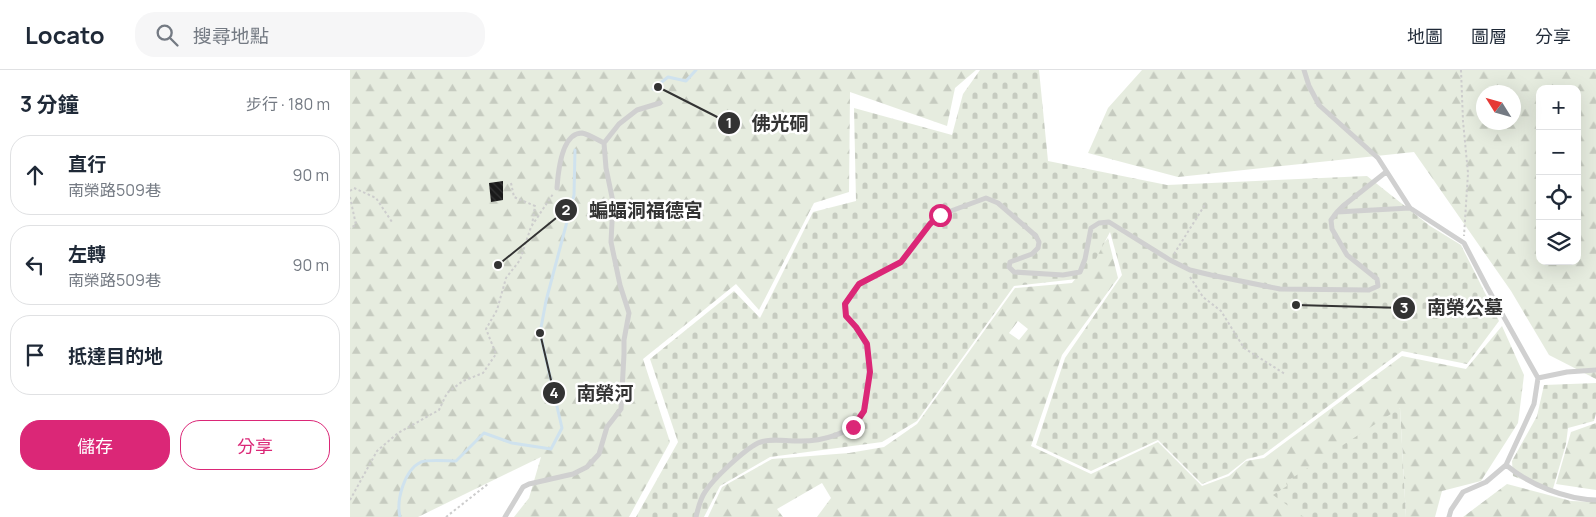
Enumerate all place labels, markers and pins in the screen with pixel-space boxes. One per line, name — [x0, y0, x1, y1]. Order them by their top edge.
callout: 佛光硐 — [716, 106, 818, 140]
callout: 蝙蝠洞福德宮 — [554, 193, 713, 227]
callout: 南榮公墓 — [1392, 291, 1513, 325]
callout: 南榮河 — [541, 376, 643, 410]

